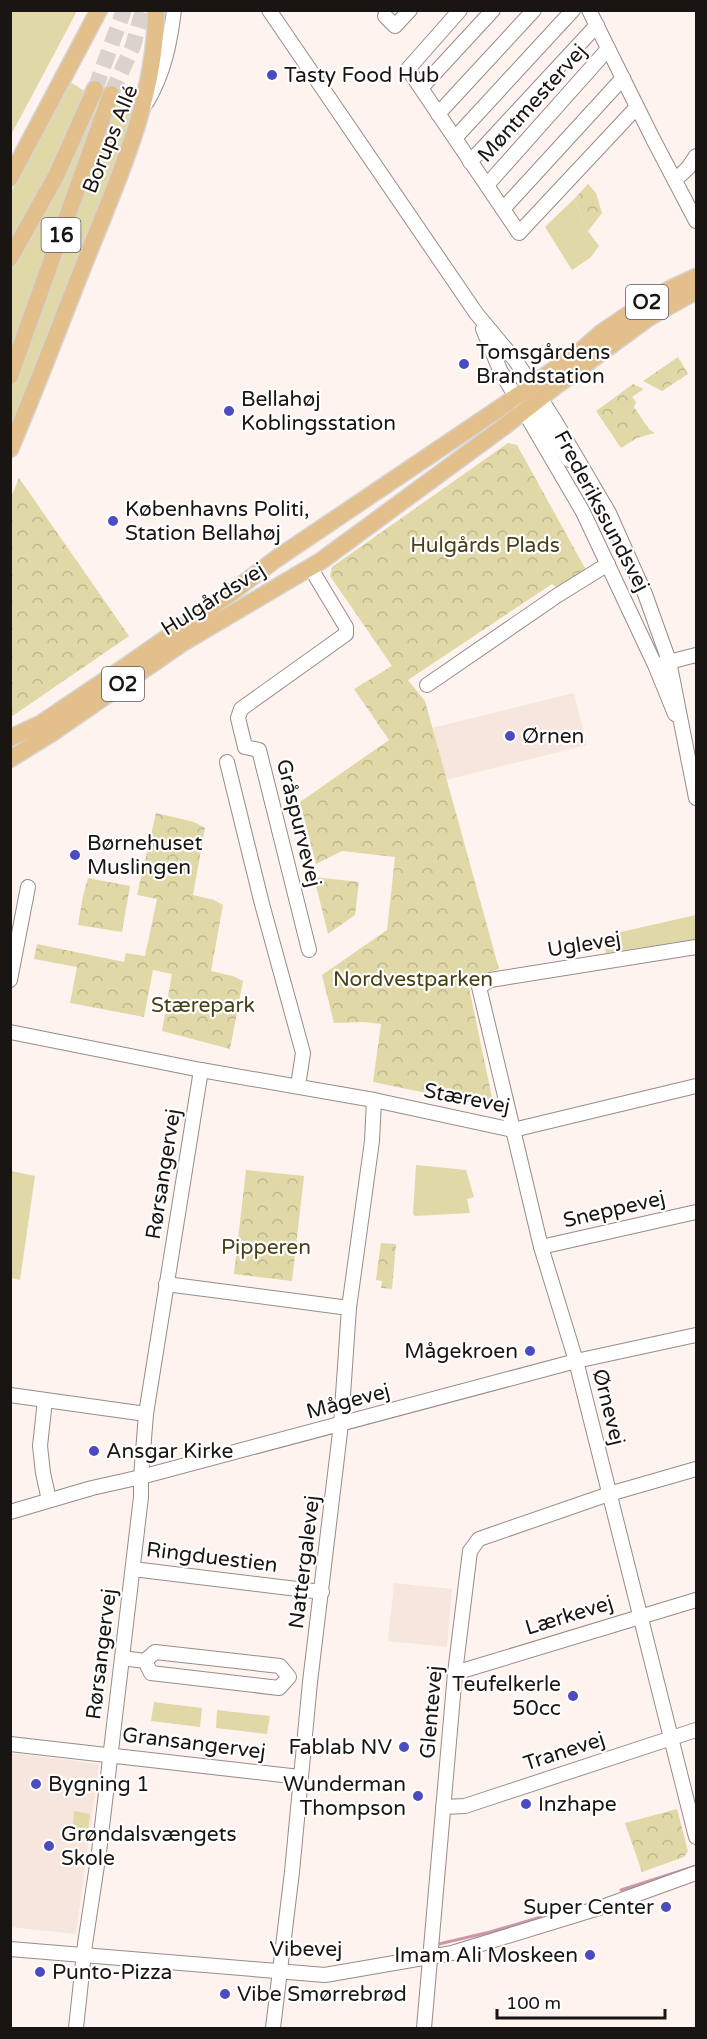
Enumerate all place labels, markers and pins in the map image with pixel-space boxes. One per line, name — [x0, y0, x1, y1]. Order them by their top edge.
place label: Tasty Food Hub — [284, 63, 439, 88]
marker: Tasty Food Hub — [265, 68, 279, 82]
place label: Tomsgårdens Brandstation — [476, 340, 610, 389]
marker: Tomsgårdens Brandstation — [457, 357, 471, 371]
place label: Bellahøj Koblingsstation — [241, 387, 396, 436]
marker: Bellahøj Koblingsstation — [222, 404, 236, 418]
place label: Københavns Politi, Station Bellahøj — [125, 497, 309, 546]
marker: Københavns Politi, Station Bellahøj — [106, 514, 120, 528]
place label: Ørnen — [522, 724, 584, 749]
marker: Ørnen — [503, 729, 517, 743]
place label: Børnehuset Muslingen — [87, 831, 202, 880]
marker: Børnehuset Muslingen — [68, 848, 82, 862]
place label: Mågekroen — [404, 1339, 518, 1364]
marker: Mågekroen — [523, 1344, 537, 1358]
place label: Ansgar Kirke — [106, 1439, 234, 1464]
marker: Ansgar Kirke — [87, 1444, 101, 1458]
place label: Teufelkerle 50cc — [452, 1672, 561, 1721]
marker: Teufelkerle 50cc — [566, 1689, 580, 1703]
place label: Fablab NV — [289, 1735, 392, 1760]
marker: Fablab NV — [397, 1740, 411, 1754]
place label: Bygning 1 — [48, 1772, 149, 1797]
place label: Wunderman Thompson — [283, 1772, 406, 1821]
marker: Bygning 1 — [29, 1777, 43, 1791]
marker: Wunderman Thompson — [411, 1789, 425, 1803]
place label: Inzhape — [538, 1792, 617, 1817]
marker: Inzhape — [519, 1797, 533, 1811]
place label: Grøndalsvængets Skole — [61, 1822, 237, 1871]
marker: Grøndalsvængets Skole — [42, 1839, 56, 1853]
place label: Super Center — [523, 1895, 654, 1920]
marker: Super Center — [659, 1900, 673, 1914]
place label: Imam Ali Moskeen — [394, 1943, 578, 1968]
marker: Imam Ali Moskeen — [583, 1948, 597, 1962]
place label: Punto-Pizza — [52, 1960, 172, 1985]
marker: Punto-Pizza — [33, 1965, 47, 1979]
place label: Vibe Smørrebrød — [237, 1982, 407, 2007]
marker: Vibe Smørrebrød — [218, 1987, 232, 2001]

